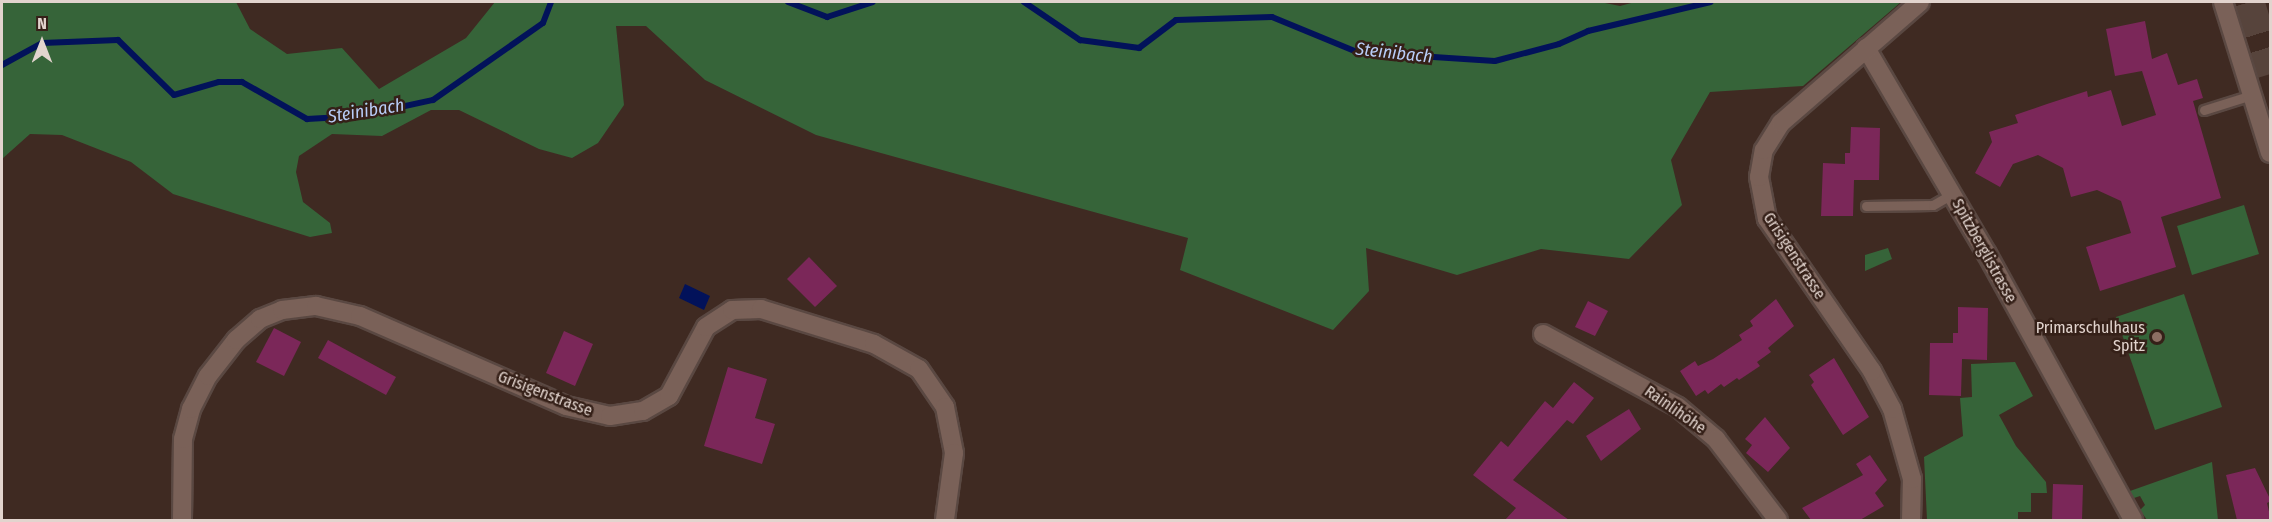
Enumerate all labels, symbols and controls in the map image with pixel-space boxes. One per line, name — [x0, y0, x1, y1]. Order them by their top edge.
north arrow — [12, 12, 72, 72]
text: N — [37, 14, 47, 33]
water label: Steinibach — [1354, 38, 1434, 68]
water label: Steinibach — [326, 94, 406, 128]
street label: Spitzberglistrasse — [1948, 196, 2020, 306]
street label: Grisigenstrasse — [1759, 209, 1829, 303]
place label: Primarschulhaus Spitz — [2036, 318, 2145, 356]
marker: Primarschulhaus Spitz — [2150, 330, 2164, 344]
street label: Grisigenstrasse — [495, 367, 595, 421]
street label: Rainlihöhe — [1641, 382, 1709, 438]

